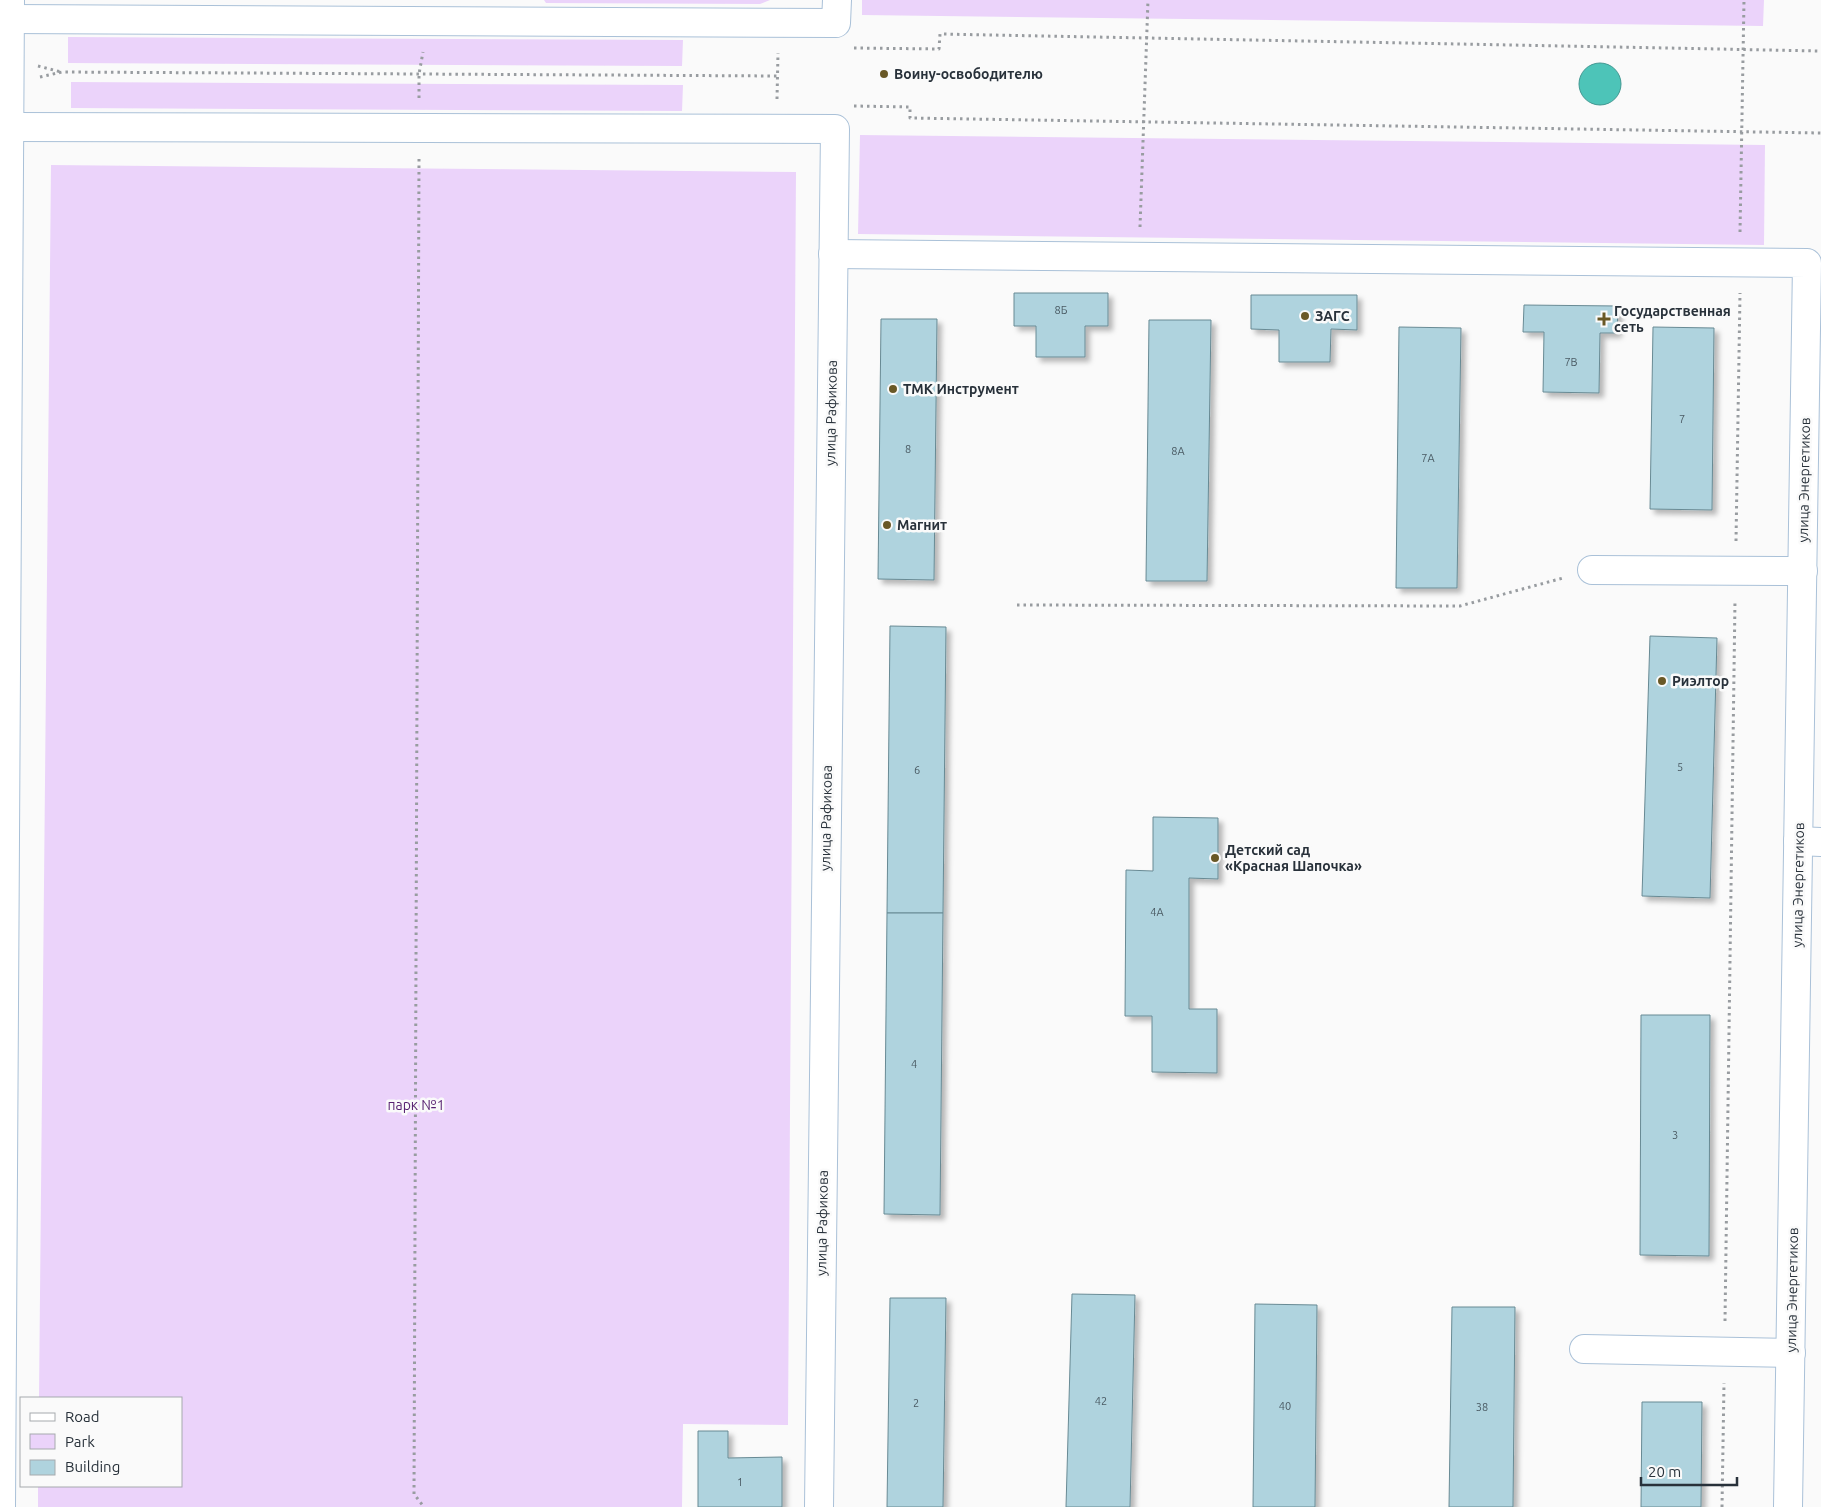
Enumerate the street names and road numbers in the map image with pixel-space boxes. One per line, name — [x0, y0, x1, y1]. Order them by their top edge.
street label: улица Рафикова — [822, 360, 840, 466]
street label: улица Энергетиков — [1795, 417, 1813, 543]
street label: улица Рафикова — [817, 765, 835, 871]
street label: улица Энергетиков — [1789, 822, 1807, 948]
street label: улица Рафикова — [813, 1170, 831, 1276]
street label: улица Энергетиков — [1783, 1227, 1801, 1353]

